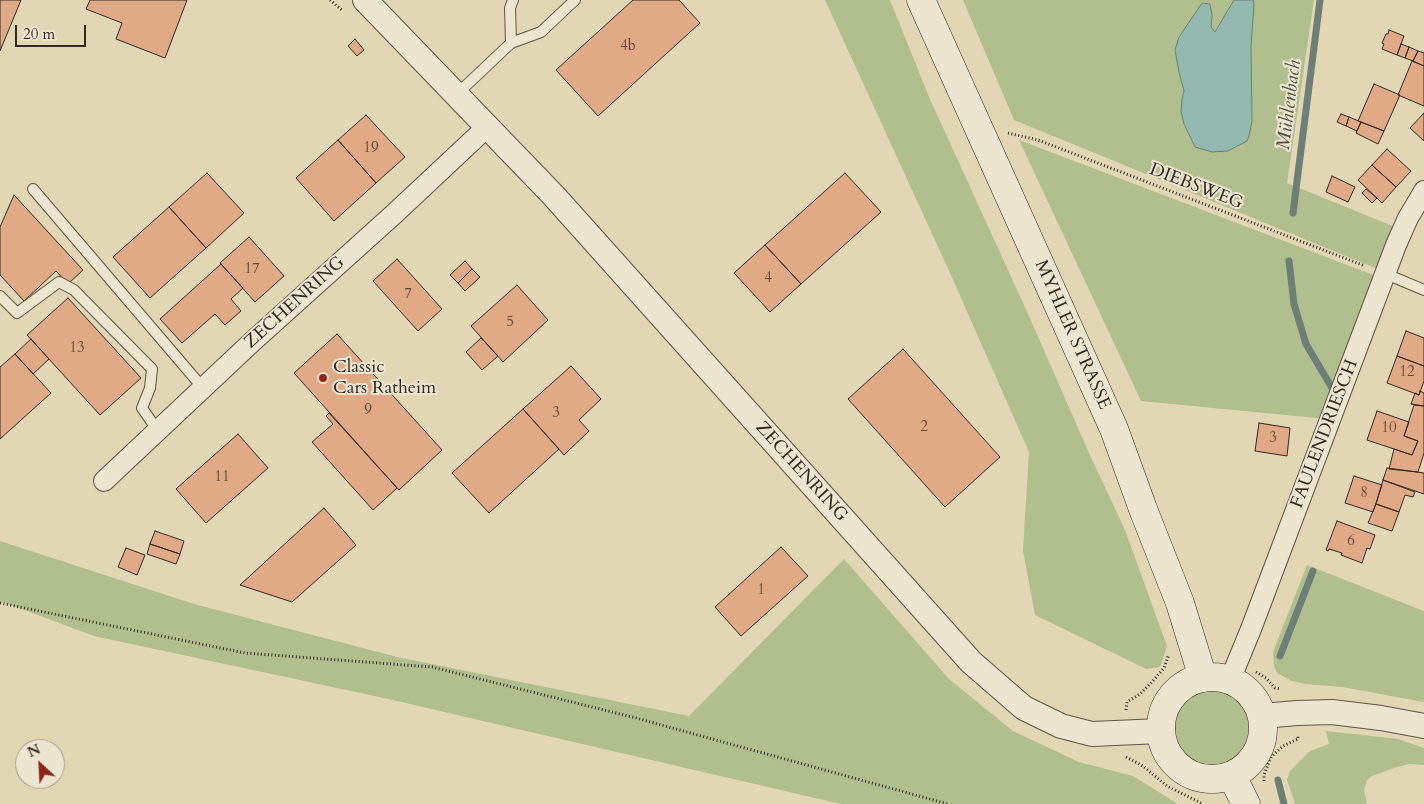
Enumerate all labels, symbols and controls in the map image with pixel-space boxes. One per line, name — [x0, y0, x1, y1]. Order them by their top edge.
scale bar — [18, 15, 89, 47]
text: 20 m — [23, 24, 55, 44]
house number: 4b — [620, 38, 636, 56]
water label: Mühlenbach — [1273, 59, 1307, 151]
house number: 19 — [363, 140, 379, 158]
street label: DIEBSWEG — [1146, 159, 1246, 215]
street label: ZECHENRING — [240, 252, 350, 354]
street label: MYHLER STRASSE — [1029, 257, 1115, 413]
house number: 17 — [244, 261, 260, 279]
house number: 4 — [764, 270, 772, 288]
house number: 7 — [404, 286, 412, 304]
house number: 5 — [506, 314, 514, 332]
house number: 13 — [69, 340, 85, 358]
place label: Classic Cars Ratheim — [333, 357, 436, 399]
street label: FAULENDRIESCH — [1287, 357, 1363, 511]
house number: 12 — [1399, 364, 1415, 382]
marker: Classic Cars Ratheim — [317, 372, 329, 384]
house number: 9 — [364, 402, 372, 420]
house number: 3 — [552, 405, 560, 423]
street label: ZECHENRING — [750, 417, 852, 527]
house number: 2 — [920, 419, 928, 437]
house number: 10 — [1381, 420, 1397, 438]
house number: 3 — [1269, 430, 1277, 448]
house number: 11 — [214, 469, 230, 487]
house number: 8 — [1360, 485, 1368, 503]
house number: 6 — [1347, 533, 1355, 551]
house number: 1 — [757, 582, 765, 600]
north arrow — [15, 739, 65, 789]
text: N — [24, 740, 43, 762]

